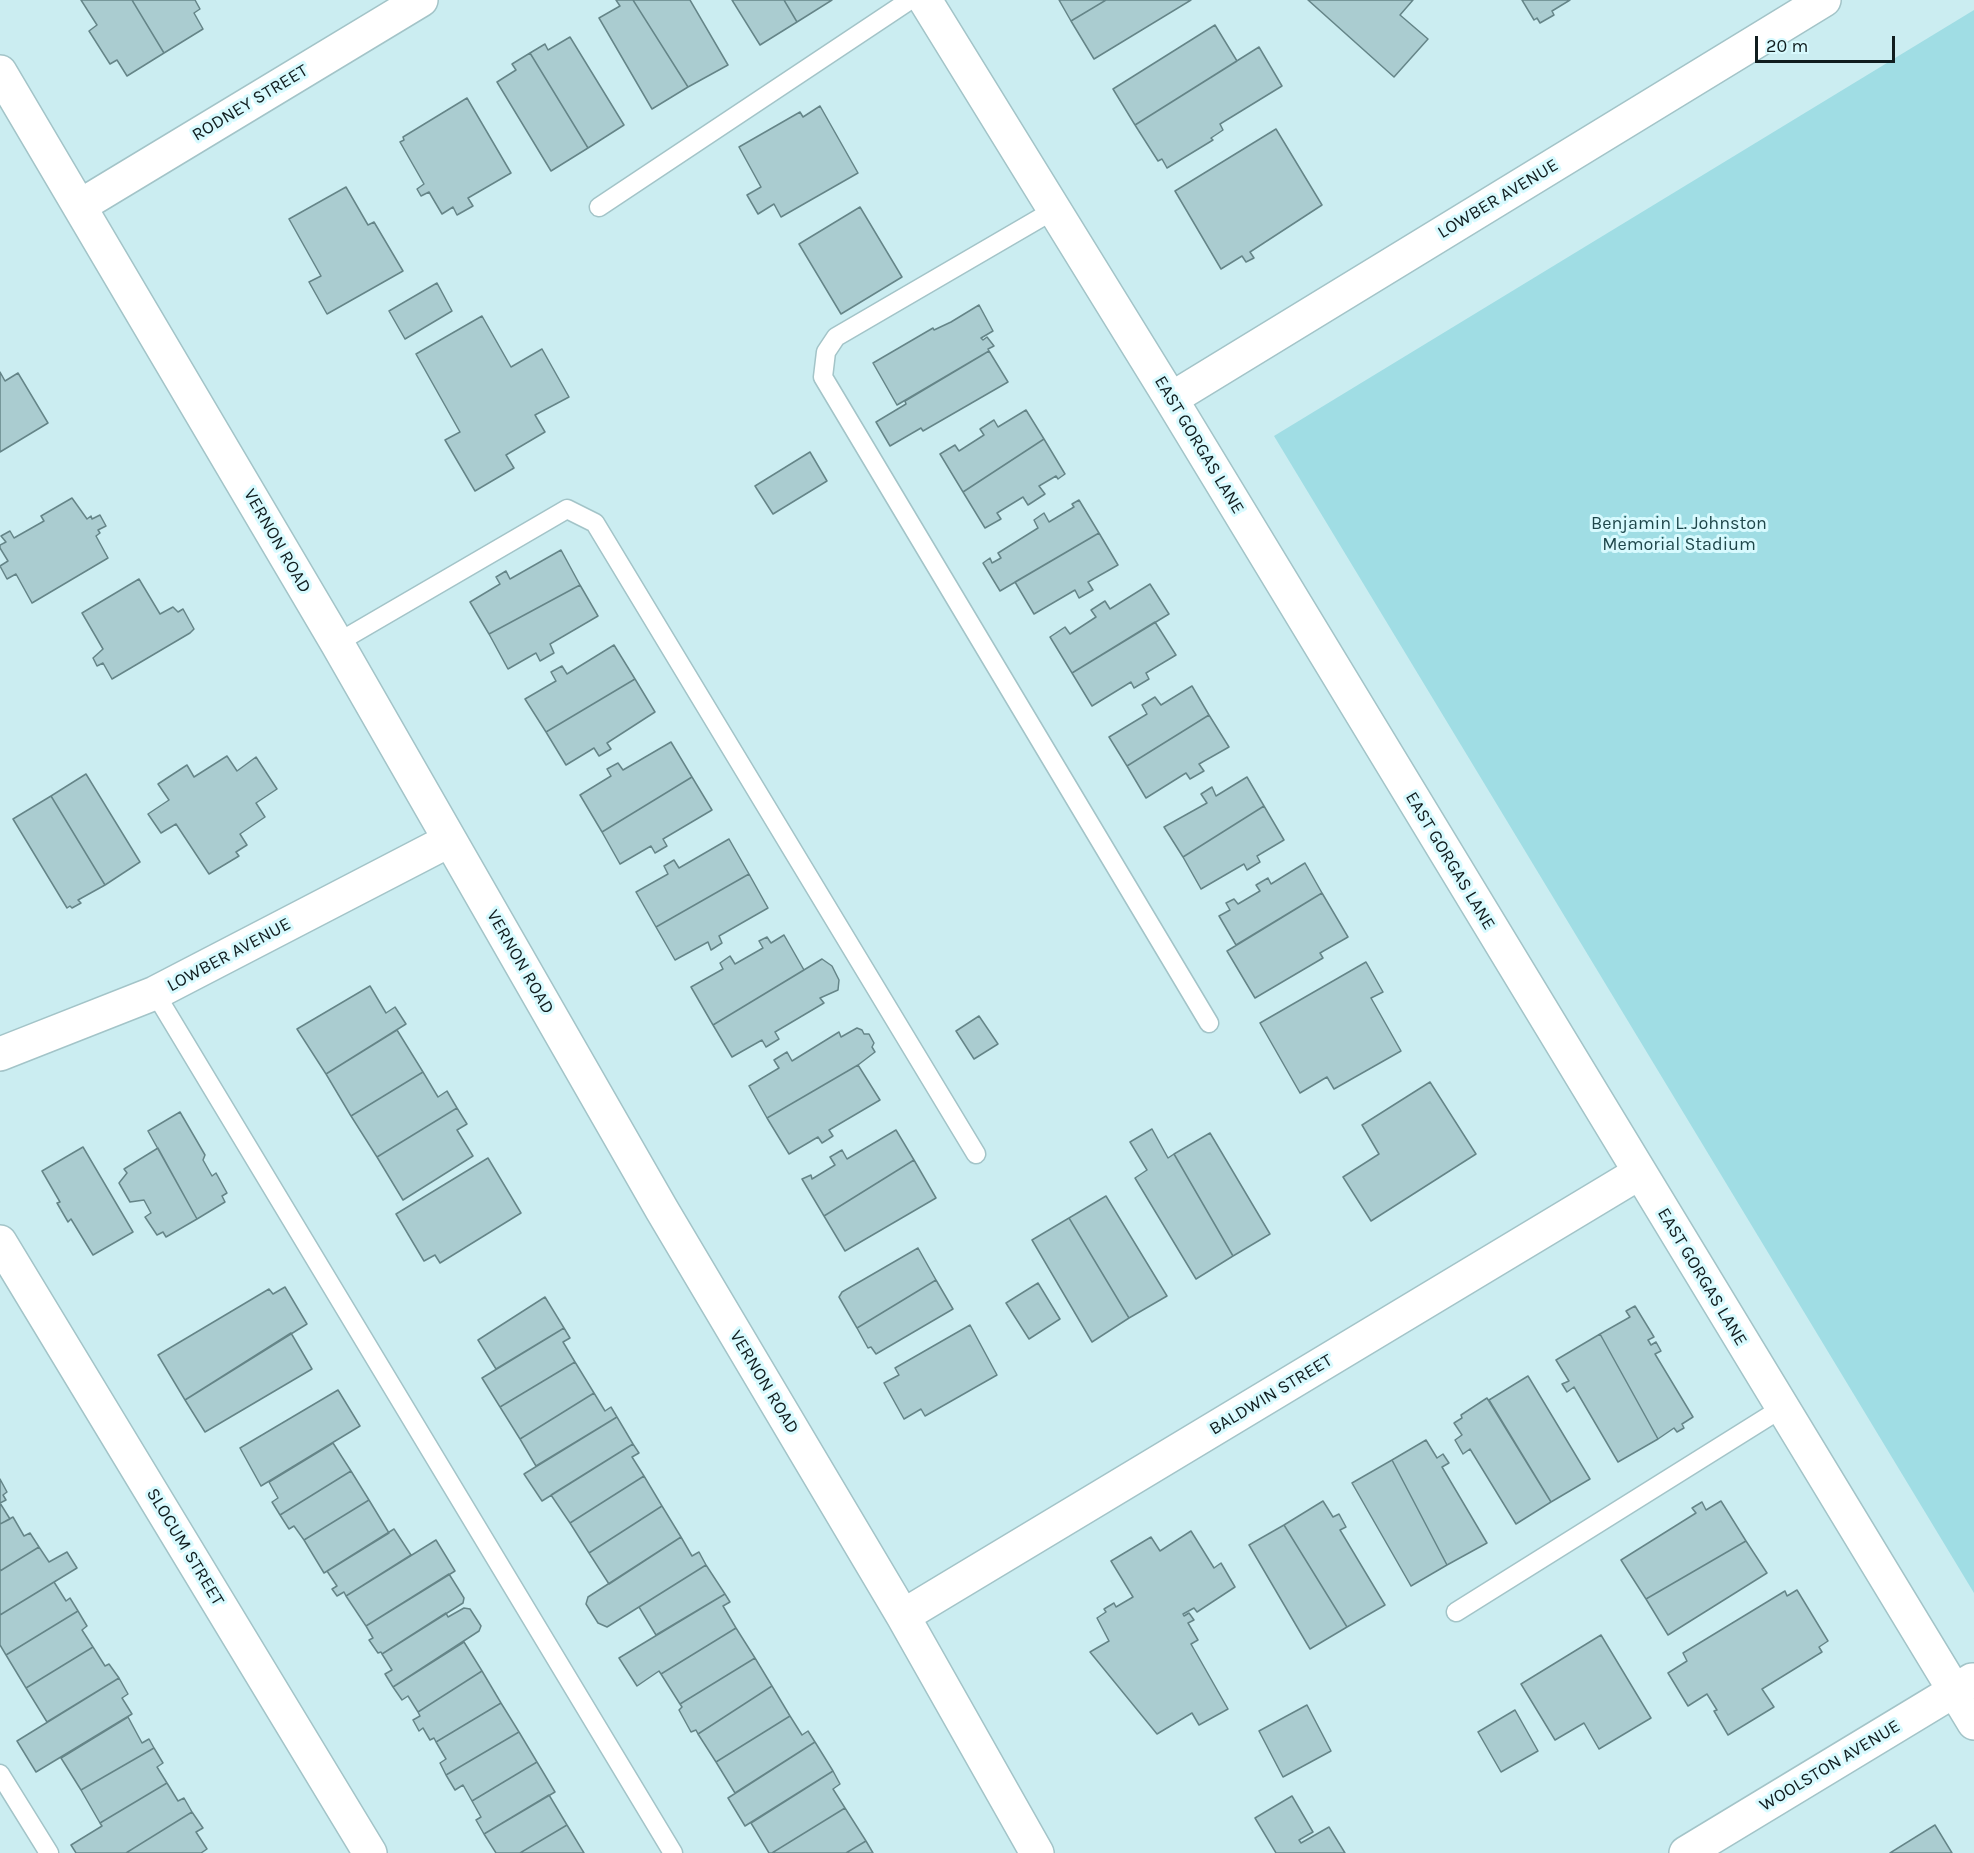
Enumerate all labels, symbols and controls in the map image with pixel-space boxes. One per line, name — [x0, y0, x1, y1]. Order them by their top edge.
scale bar — [1758, 24, 1898, 62]
text: 20 m — [1766, 35, 1808, 57]
street label: RODNEY STREET — [188, 60, 312, 146]
street label: LOWBER AVENUE — [1434, 154, 1562, 244]
street label: EAST GORGAS LANE — [1149, 372, 1249, 518]
street label: VERNON ROAD — [238, 485, 316, 597]
park label: Benjamin L. Johnston Memorial Stadium — [1591, 513, 1767, 556]
street label: EAST GORGAS LANE — [1400, 788, 1500, 934]
street label: VERNON ROAD — [481, 906, 559, 1018]
street label: LOWBER AVENUE — [163, 913, 295, 997]
street label: EAST GORGAS LANE — [1652, 1204, 1752, 1350]
street label: VERNON ROAD — [725, 1326, 803, 1438]
street label: BALDWIN STREET — [1206, 1350, 1336, 1440]
street label: SLOCUM STREET — [141, 1484, 229, 1610]
street label: WOOLSTON AVENUE — [1756, 1716, 1904, 1816]

